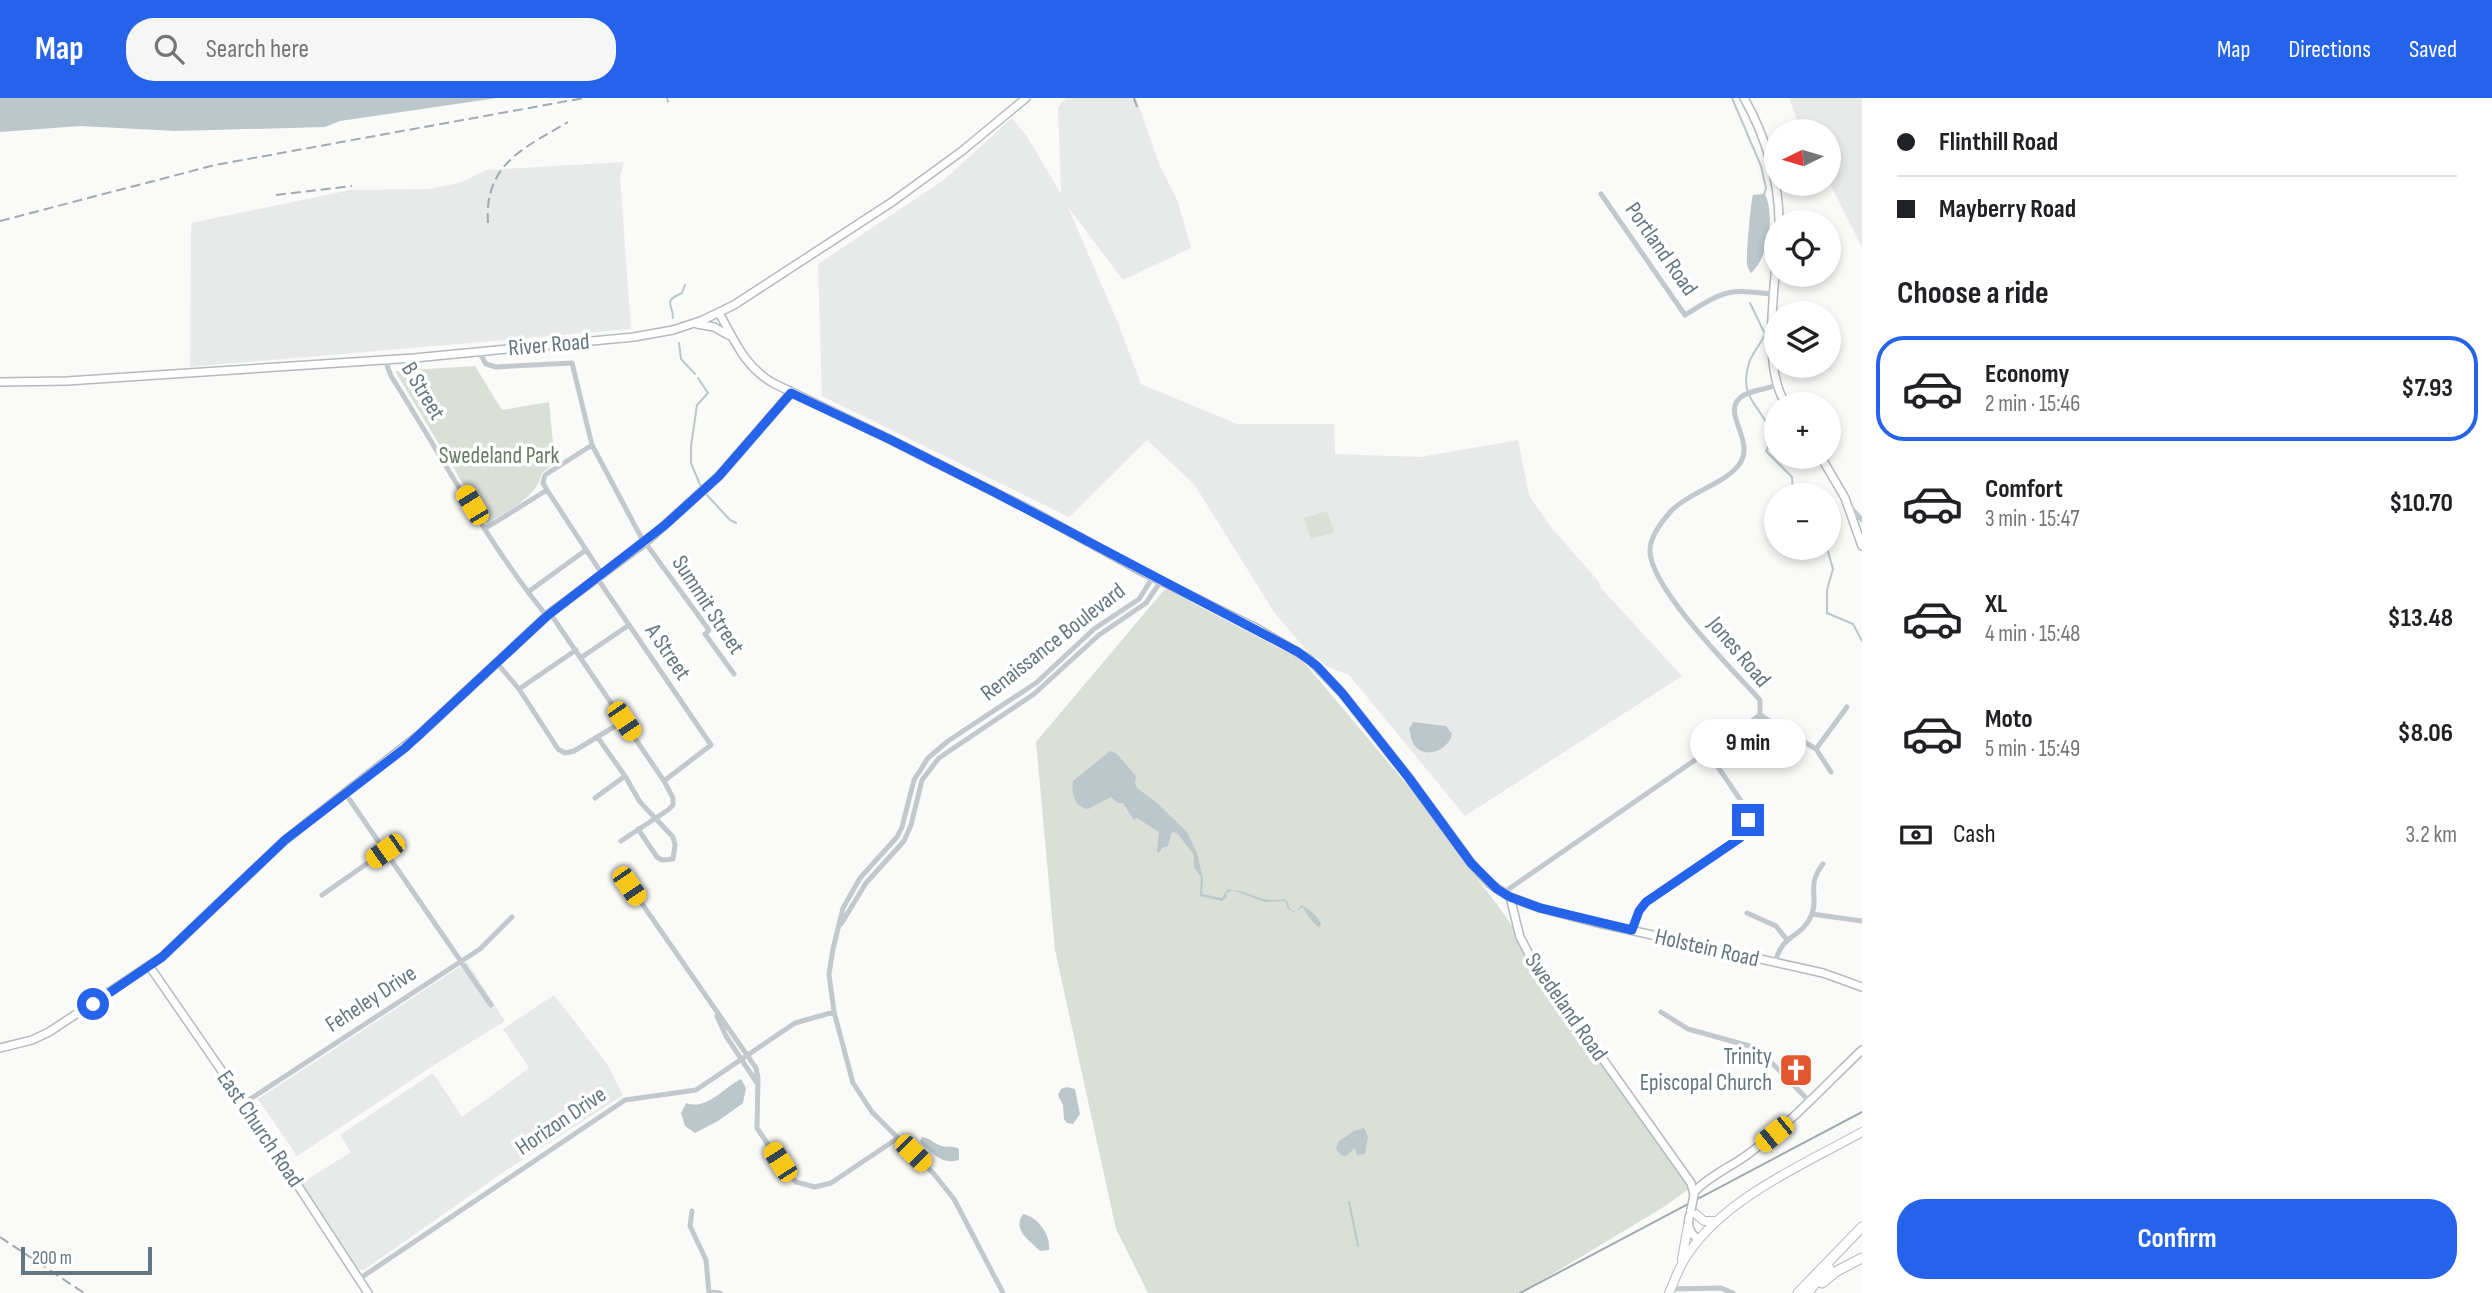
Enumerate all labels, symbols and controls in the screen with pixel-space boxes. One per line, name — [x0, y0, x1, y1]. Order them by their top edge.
search box — [126, 18, 616, 81]
text: Map — [35, 29, 84, 69]
icon: search — [150, 30, 188, 68]
text: Search here — [206, 34, 309, 65]
text: Map — [2217, 35, 2250, 64]
text: Directions — [2288, 35, 2371, 64]
text: Saved — [2409, 35, 2457, 64]
north arrow — [1764, 119, 1841, 196]
map controls — [1764, 119, 1841, 560]
text: Flinthill Road — [1939, 127, 2058, 158]
text: Mayberry Road — [1939, 194, 2076, 225]
street label: Portland Road — [1619, 197, 1703, 301]
button: locate — [1764, 210, 1841, 287]
text: Choose a ride — [1897, 274, 2049, 313]
button: layers — [1764, 301, 1841, 378]
street label: River Road — [507, 328, 591, 362]
street label: B Street — [395, 357, 451, 425]
icon: car — [1901, 357, 1964, 420]
text: Economy — [1985, 359, 2069, 390]
text: $7.93 — [2401, 373, 2453, 404]
text: 2 min · 15:46 — [1985, 390, 2080, 418]
button: + — [1764, 392, 1841, 469]
park label: Swedeland Park — [439, 442, 560, 470]
icon: car — [1901, 472, 1964, 535]
text: Comfort — [1985, 474, 2063, 505]
car — [453, 482, 492, 528]
button: − — [1764, 483, 1841, 560]
text: $10.70 — [2389, 488, 2453, 519]
text: 3 min · 15:47 — [1985, 505, 2079, 533]
street label: Summit Street — [666, 550, 750, 660]
street label: Renaissance Boulevard — [975, 577, 1131, 707]
icon: car — [1901, 587, 1964, 650]
text: XL — [1985, 589, 2007, 620]
text: $13.48 — [2387, 603, 2453, 634]
street label: Jones Road — [1701, 610, 1777, 693]
street label: A Street — [638, 618, 697, 686]
text: 4 min · 15:48 — [1985, 620, 2080, 648]
car — [604, 698, 645, 744]
icon: car — [1901, 702, 1964, 765]
text: Moto — [1985, 704, 2033, 735]
callout: 9 min — [1690, 718, 1806, 768]
text: $8.06 — [2398, 718, 2453, 749]
text: 9 min — [1726, 729, 1770, 757]
text: 5 min · 15:49 — [1985, 735, 2080, 763]
route end — [1732, 804, 1764, 836]
icon: cash — [1897, 816, 1935, 854]
text: Cash — [1953, 819, 1996, 850]
text: 3.2 km — [2406, 821, 2457, 849]
car — [362, 830, 409, 872]
car — [609, 863, 650, 909]
street label: Holstein Road — [1652, 922, 1762, 974]
street label: Swedeland Road — [1519, 948, 1613, 1066]
street label: Feheley Drive — [320, 959, 422, 1039]
route start — [77, 988, 109, 1020]
place label: Trinity Episcopal Church — [1640, 1043, 1772, 1097]
church icon: Trinity Episcopal Church — [1777, 1051, 1815, 1089]
street label: East Church Road — [211, 1065, 309, 1193]
street label: Horizon Drive — [510, 1081, 612, 1161]
car — [1752, 1113, 1797, 1155]
car — [891, 1131, 936, 1175]
car — [760, 1139, 801, 1185]
button: Confirm — [1897, 1199, 2457, 1279]
scale bar — [21, 1244, 152, 1276]
text: 200 m — [32, 1247, 72, 1270]

